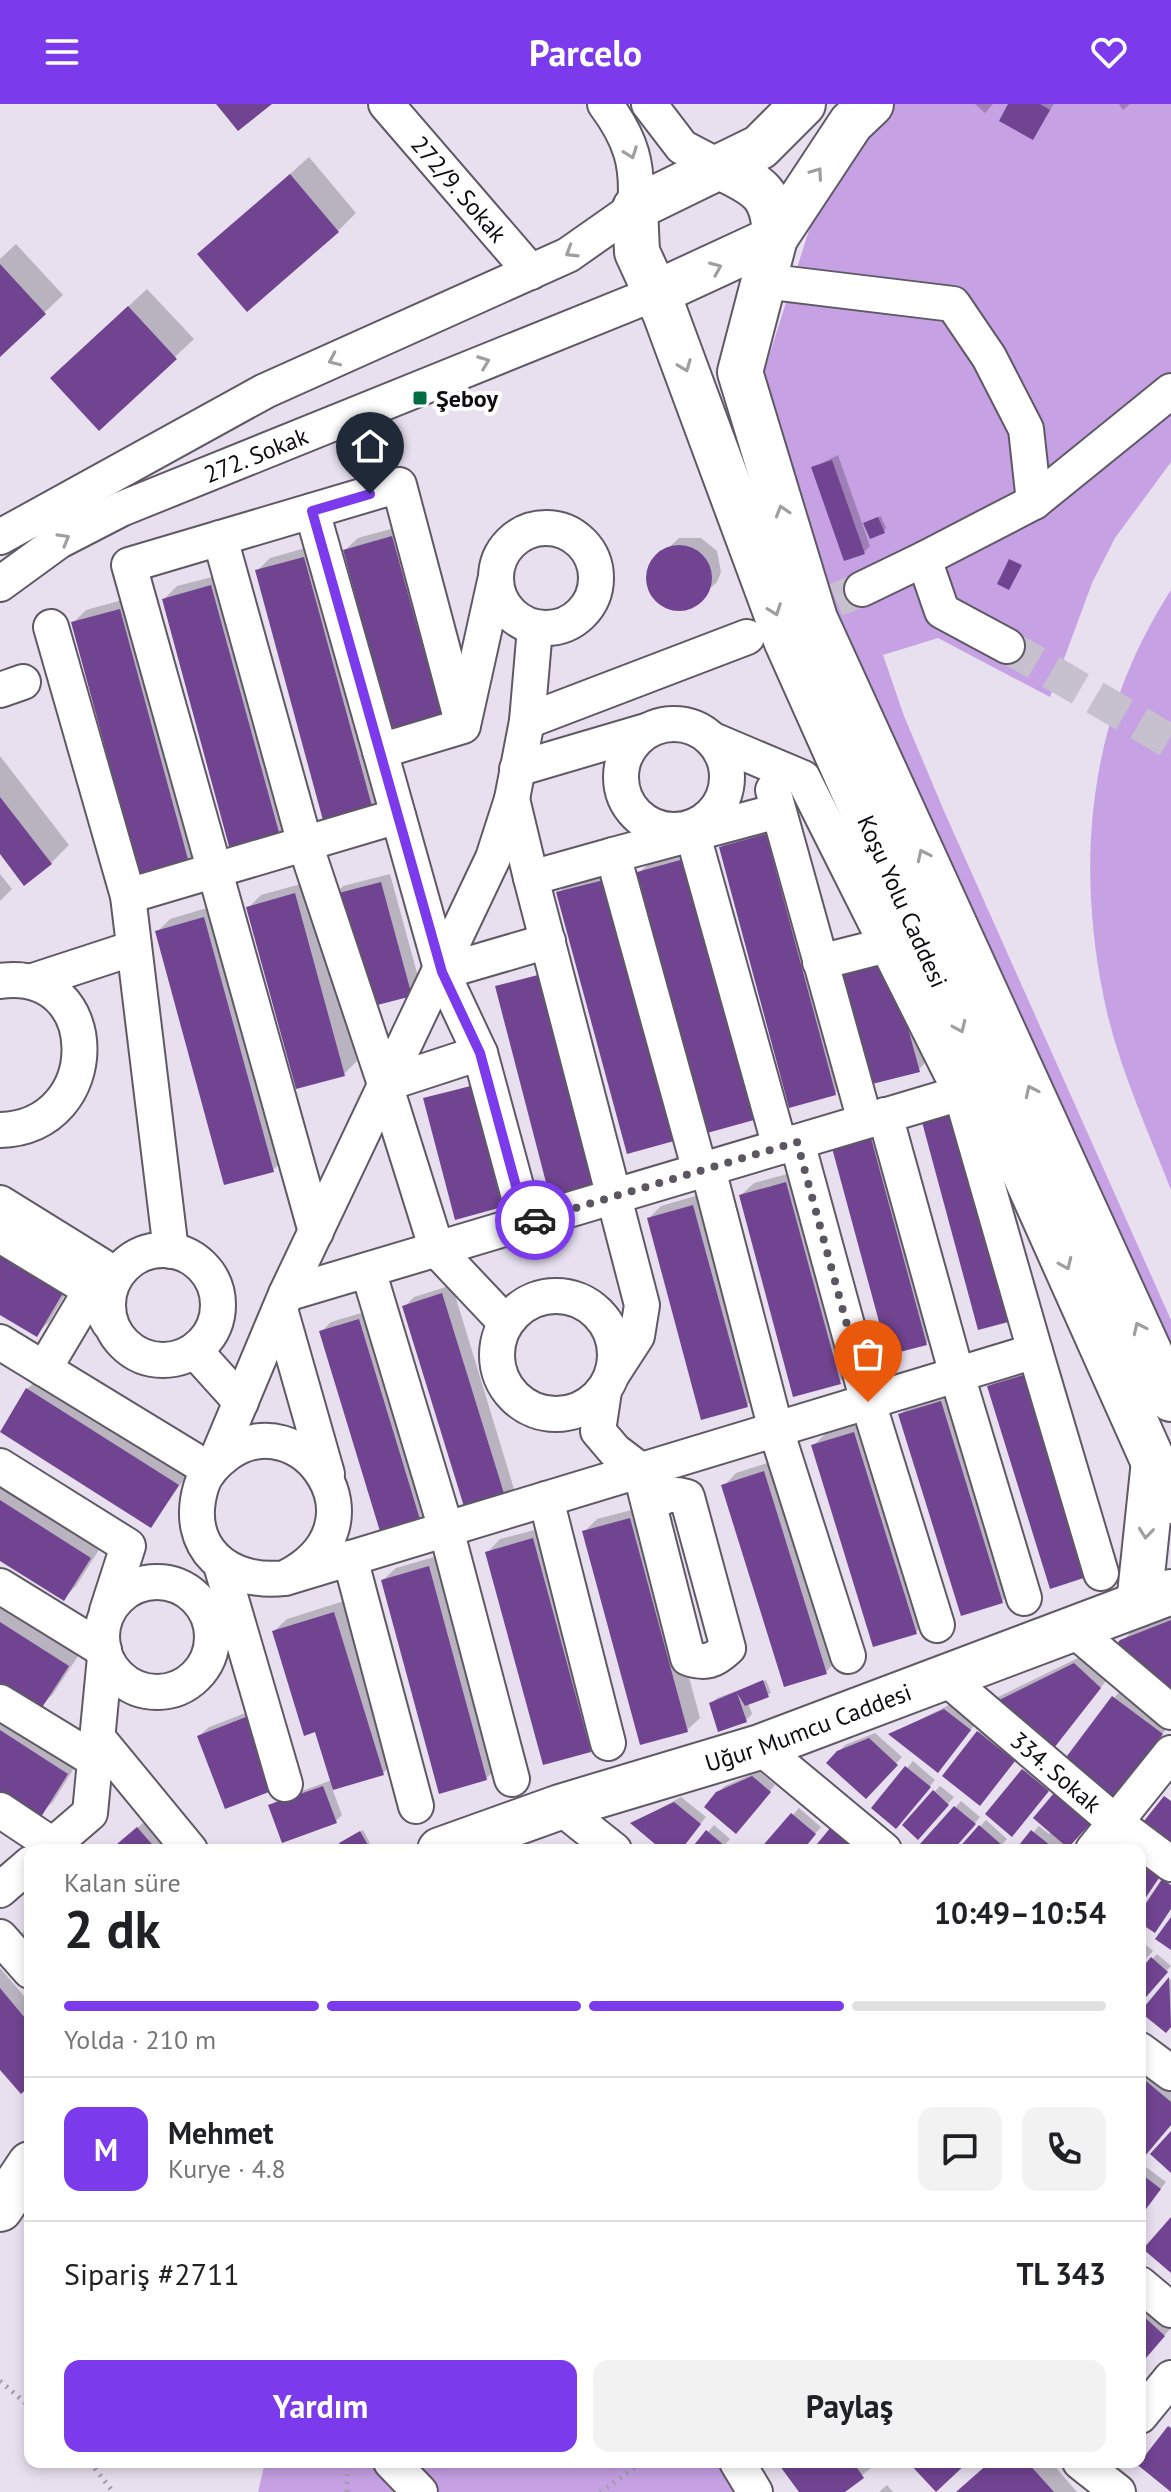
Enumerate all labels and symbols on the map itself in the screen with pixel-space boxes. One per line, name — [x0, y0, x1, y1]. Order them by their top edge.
street label: 272/9. Sokak — [405, 129, 514, 249]
one-way arrow — [621, 145, 637, 159]
one-way arrow — [807, 167, 822, 181]
one-way arrow — [565, 242, 580, 257]
one-way arrow — [708, 261, 723, 277]
one-way arrow — [328, 350, 343, 366]
one-way arrow — [476, 355, 490, 372]
one-way arrow — [675, 358, 692, 372]
place label: Şeboy — [436, 383, 498, 414]
marker: Şeboy — [411, 389, 429, 407]
pin — [336, 412, 404, 494]
street label: 272. Sokak — [199, 420, 313, 490]
one-way arrow — [775, 505, 791, 518]
one-way arrow — [55, 533, 70, 549]
one-way arrow — [765, 602, 782, 616]
street label: Koşu Yolu Caddesi — [851, 810, 955, 992]
one-way arrow — [917, 848, 933, 863]
one-way arrow — [950, 1018, 966, 1033]
one-way arrow — [1025, 1085, 1041, 1099]
courier — [495, 1180, 575, 1260]
one-way arrow — [1056, 1256, 1072, 1270]
pin — [834, 1320, 902, 1402]
one-way arrow — [1132, 1322, 1148, 1336]
one-way arrow — [1138, 1526, 1155, 1539]
street label: Uğur Mumcu Caddesi — [701, 1676, 916, 1778]
street label: 334. Sokak — [1004, 1724, 1108, 1819]

